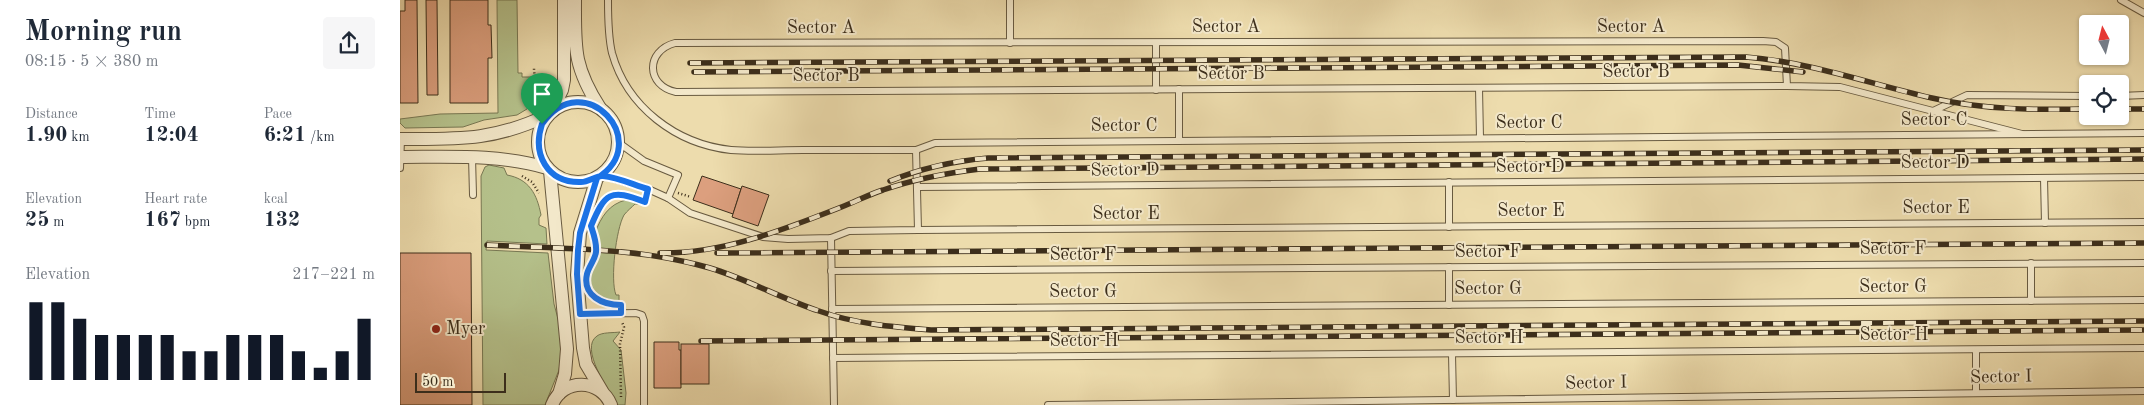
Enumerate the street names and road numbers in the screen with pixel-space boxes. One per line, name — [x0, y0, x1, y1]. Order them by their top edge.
street label: Sector A — [1192, 18, 1261, 36]
street label: Sector A — [1597, 18, 1666, 36]
street label: Sector A — [787, 19, 856, 37]
street label: Sector B — [1602, 63, 1670, 81]
street label: Sector B — [1197, 65, 1265, 83]
street label: Sector B — [792, 67, 860, 85]
street label: Sector C — [1901, 111, 1968, 129]
street label: Sector C — [1496, 114, 1563, 132]
street label: Sector C — [1091, 117, 1158, 135]
street label: Sector D — [1901, 154, 1969, 172]
street label: Sector D — [1496, 158, 1564, 176]
street label: Sector D — [1090, 160, 1160, 180]
street label: Sector E — [1902, 199, 1970, 217]
street label: Sector E — [1497, 202, 1565, 220]
street label: Sector E — [1092, 205, 1160, 223]
street label: Sector F — [1859, 240, 1927, 258]
street label: Sector F — [1454, 243, 1522, 261]
street label: Sector F — [1049, 246, 1117, 264]
street label: Sector G — [1859, 278, 1927, 296]
street label: Sector G — [1454, 280, 1522, 298]
street label: Sector G — [1049, 283, 1117, 301]
street label: Sector H — [1859, 326, 1929, 344]
street label: Sector H — [1454, 329, 1524, 347]
street label: Sector H — [1049, 332, 1119, 350]
street label: Sector I — [1970, 367, 2032, 387]
street label: Sector I — [1565, 373, 1627, 393]

